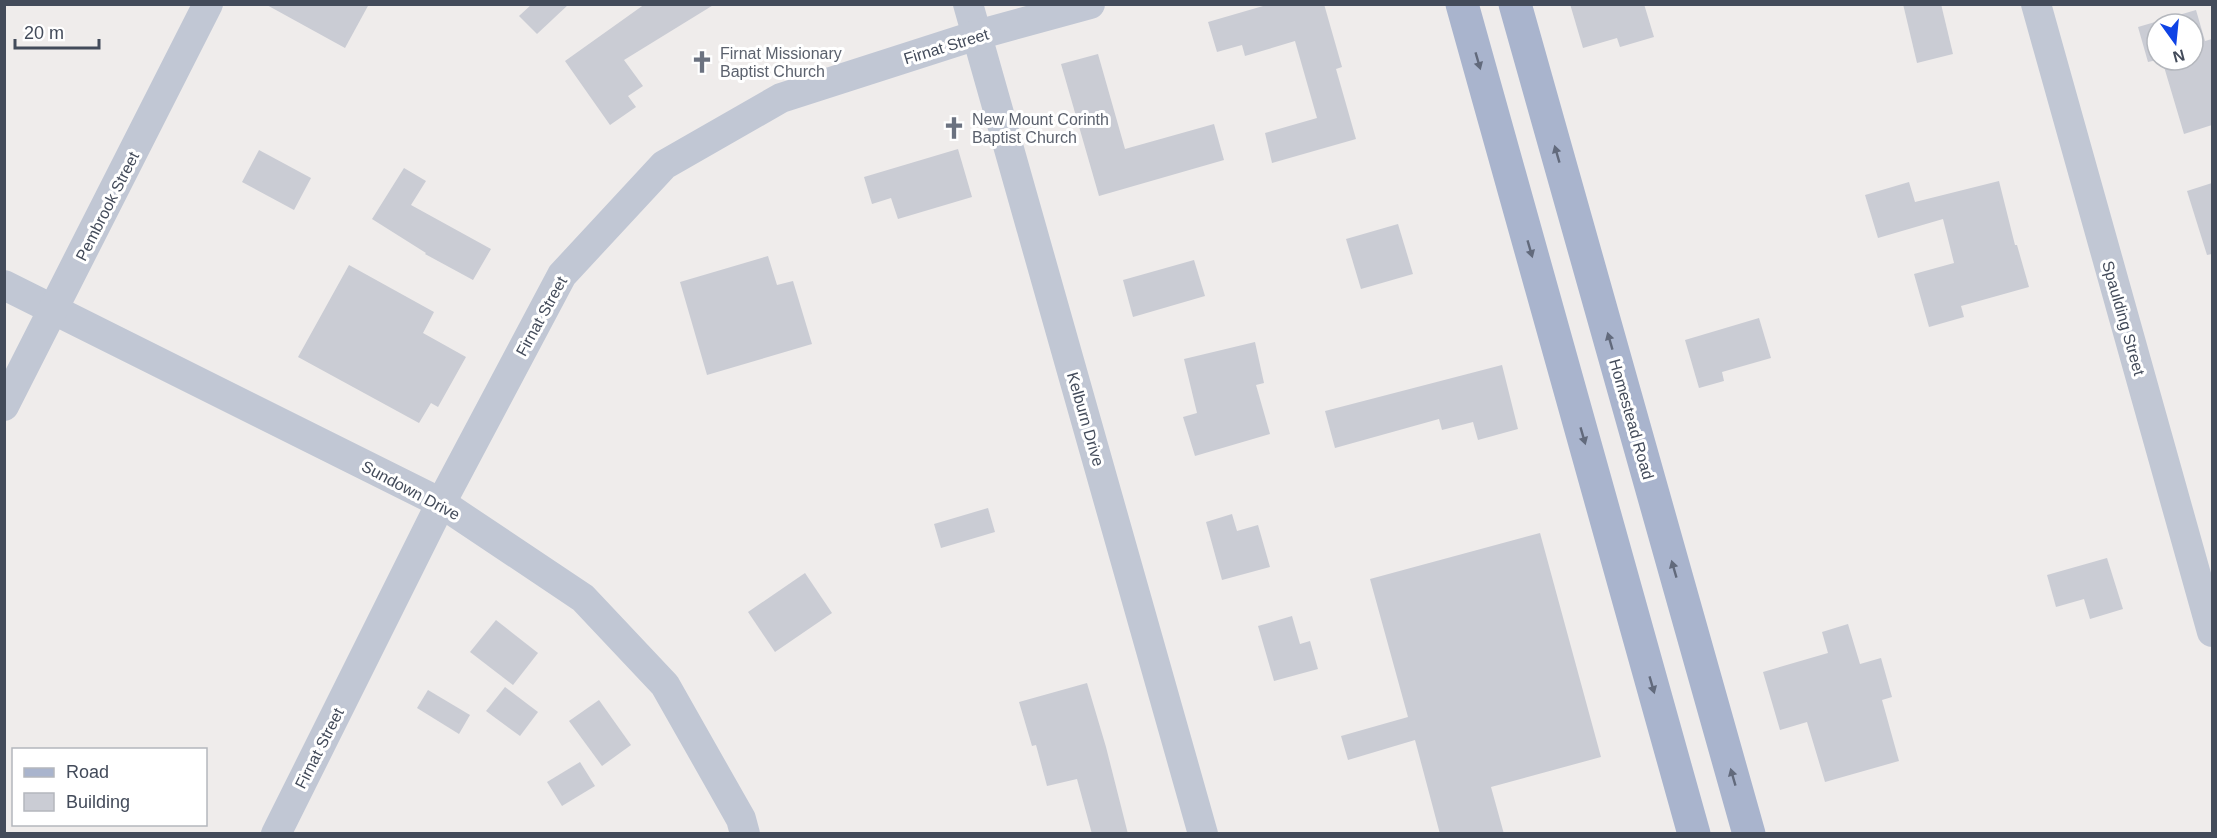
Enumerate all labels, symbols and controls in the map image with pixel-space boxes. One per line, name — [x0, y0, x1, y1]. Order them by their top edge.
scale bar — [15, 12, 99, 50]
north arrow — [2145, 12, 2205, 72]
text: 20 m — [24, 23, 64, 43]
street label: Firnat Street — [902, 25, 991, 67]
place label: Firnat Missionary Baptist Church — [720, 45, 842, 80]
text: N — [2171, 46, 2187, 66]
church icon: Firnat Missionary Baptist Church — [689, 49, 715, 75]
one-way arrow — [1473, 52, 1483, 70]
place label: New Mount Corinth Baptist Church — [972, 111, 1109, 146]
church icon: New Mount Corinth Baptist Church — [941, 115, 967, 141]
one-way arrow — [1551, 144, 1561, 163]
street label: Pembrook Street — [73, 148, 143, 264]
one-way arrow — [1526, 240, 1535, 258]
street label: Spaulding Street — [2099, 259, 2148, 378]
street label: Firnat Street — [513, 273, 570, 359]
one-way arrow — [1604, 332, 1614, 350]
street label: Homestead Road — [1606, 357, 1657, 481]
street label: Kelburn Drive — [1064, 370, 1107, 468]
one-way arrow — [1578, 427, 1588, 446]
street label: Sundown Drive — [359, 457, 463, 523]
one-way arrow — [1669, 560, 1678, 578]
one-way arrow — [1648, 676, 1657, 694]
street label: Firnat Street — [292, 705, 347, 791]
legend — [12, 748, 207, 826]
text: Road — [66, 762, 109, 782]
one-way arrow — [1728, 768, 1737, 786]
text: Building — [66, 792, 130, 812]

